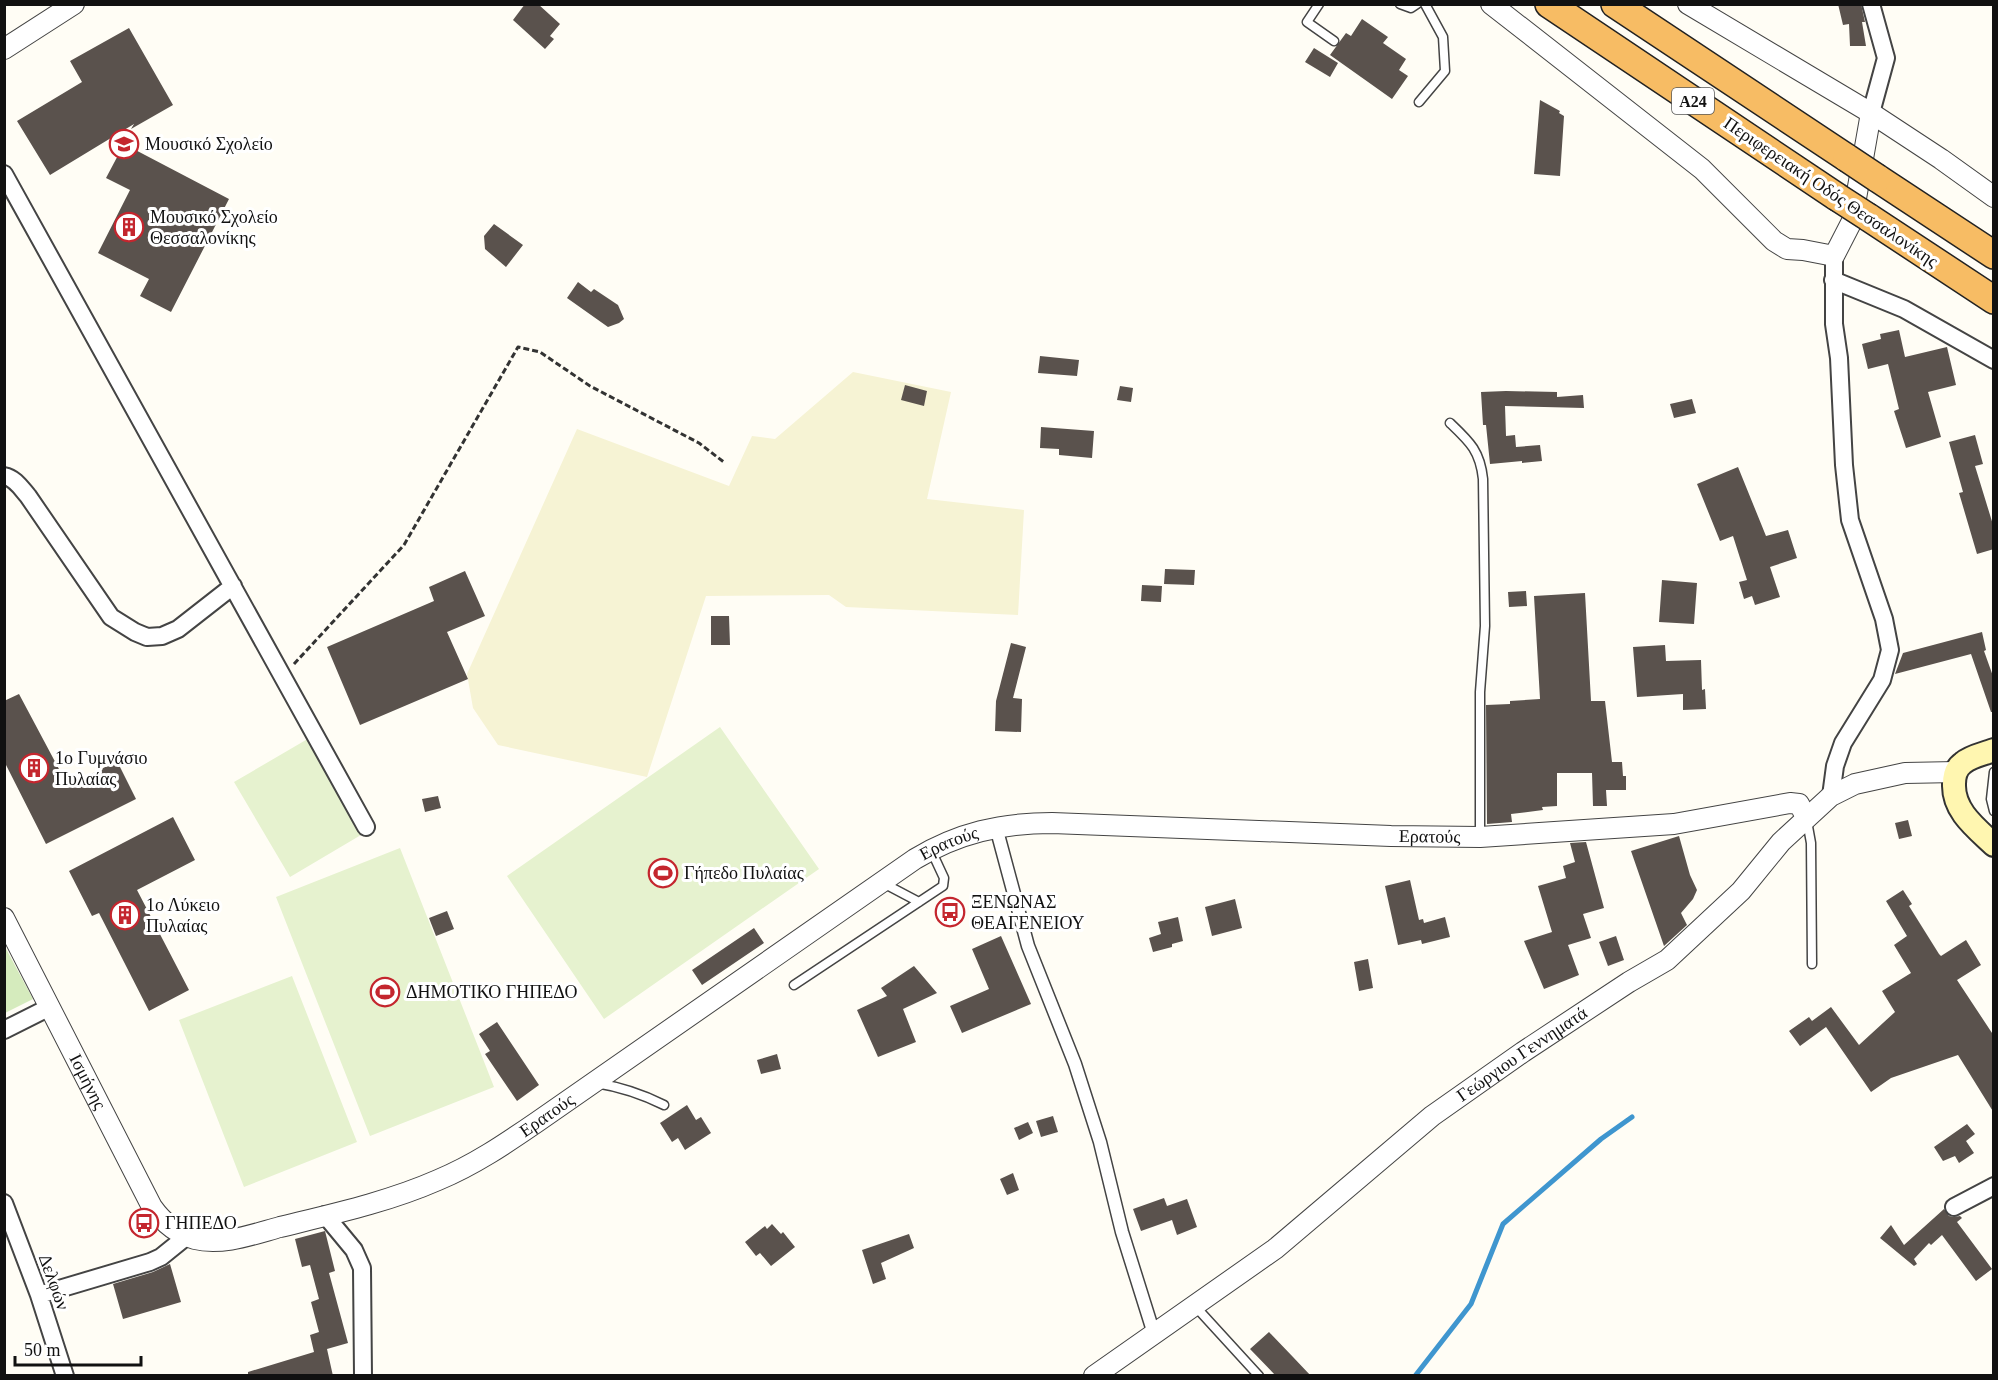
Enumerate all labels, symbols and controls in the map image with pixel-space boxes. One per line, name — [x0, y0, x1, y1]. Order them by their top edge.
road number: Α24 — [1672, 88, 1714, 114]
street label: Περιφερειακή Οδός Θεσσαλονίκης — [1720, 113, 1942, 271]
school or university icon: Μουσικό Σχολείο — [108, 128, 140, 160]
place label: Μουσικό Σχολείο — [145, 134, 273, 154]
place label: Μουσικό Σχολείο Θεσσαλονίκης — [150, 207, 278, 248]
building icon: Μουσικό Σχολείο Θεσσαλονίκης — [113, 211, 145, 243]
place label: 1ο Γυμνάσιο Πυλαίας — [55, 748, 148, 789]
building icon: 1ο Γυμνάσιο Πυλαίας — [18, 752, 50, 784]
street label: Ερατούς — [916, 822, 980, 864]
street label: Ερατούς — [1399, 826, 1461, 847]
sports icon: Γήπεδο Πυλαίας — [647, 857, 679, 889]
place label: Γήπεδο Πυλαίας — [684, 863, 804, 883]
place label: ΞΕΝΩΝΑΣ ΘΕΑΓΕΝΕΙΟΥ — [971, 892, 1084, 933]
place label: 1ο Λύκειο Πυλαίας — [146, 895, 220, 936]
bus stop icon: ΞΕΝΩΝΑΣ ΘΕΑΓΕΝΕΙΟΥ — [934, 896, 966, 928]
building icon: 1ο Λύκειο Πυλαίας — [109, 899, 141, 931]
sports icon: ΔΗΜΟΤΙΚΟ ΓΗΠΕΔΟ — [369, 976, 401, 1008]
place label: ΔΗΜΟΤΙΚΟ ΓΗΠΕΔΟ — [406, 982, 577, 1002]
street label: Γεώργιου Γεννηματά — [1453, 1002, 1591, 1106]
street label: Ισμήνης — [65, 1051, 110, 1113]
street label: Ερατούς — [516, 1089, 578, 1141]
bus stop icon: ΓΗΠΕΔΟ — [128, 1207, 160, 1239]
place label: ΓΗΠΕΔΟ — [165, 1213, 237, 1233]
street label: Δελφών — [35, 1251, 73, 1313]
scale bar — [15, 1329, 141, 1367]
text: 50 m — [24, 1340, 61, 1360]

